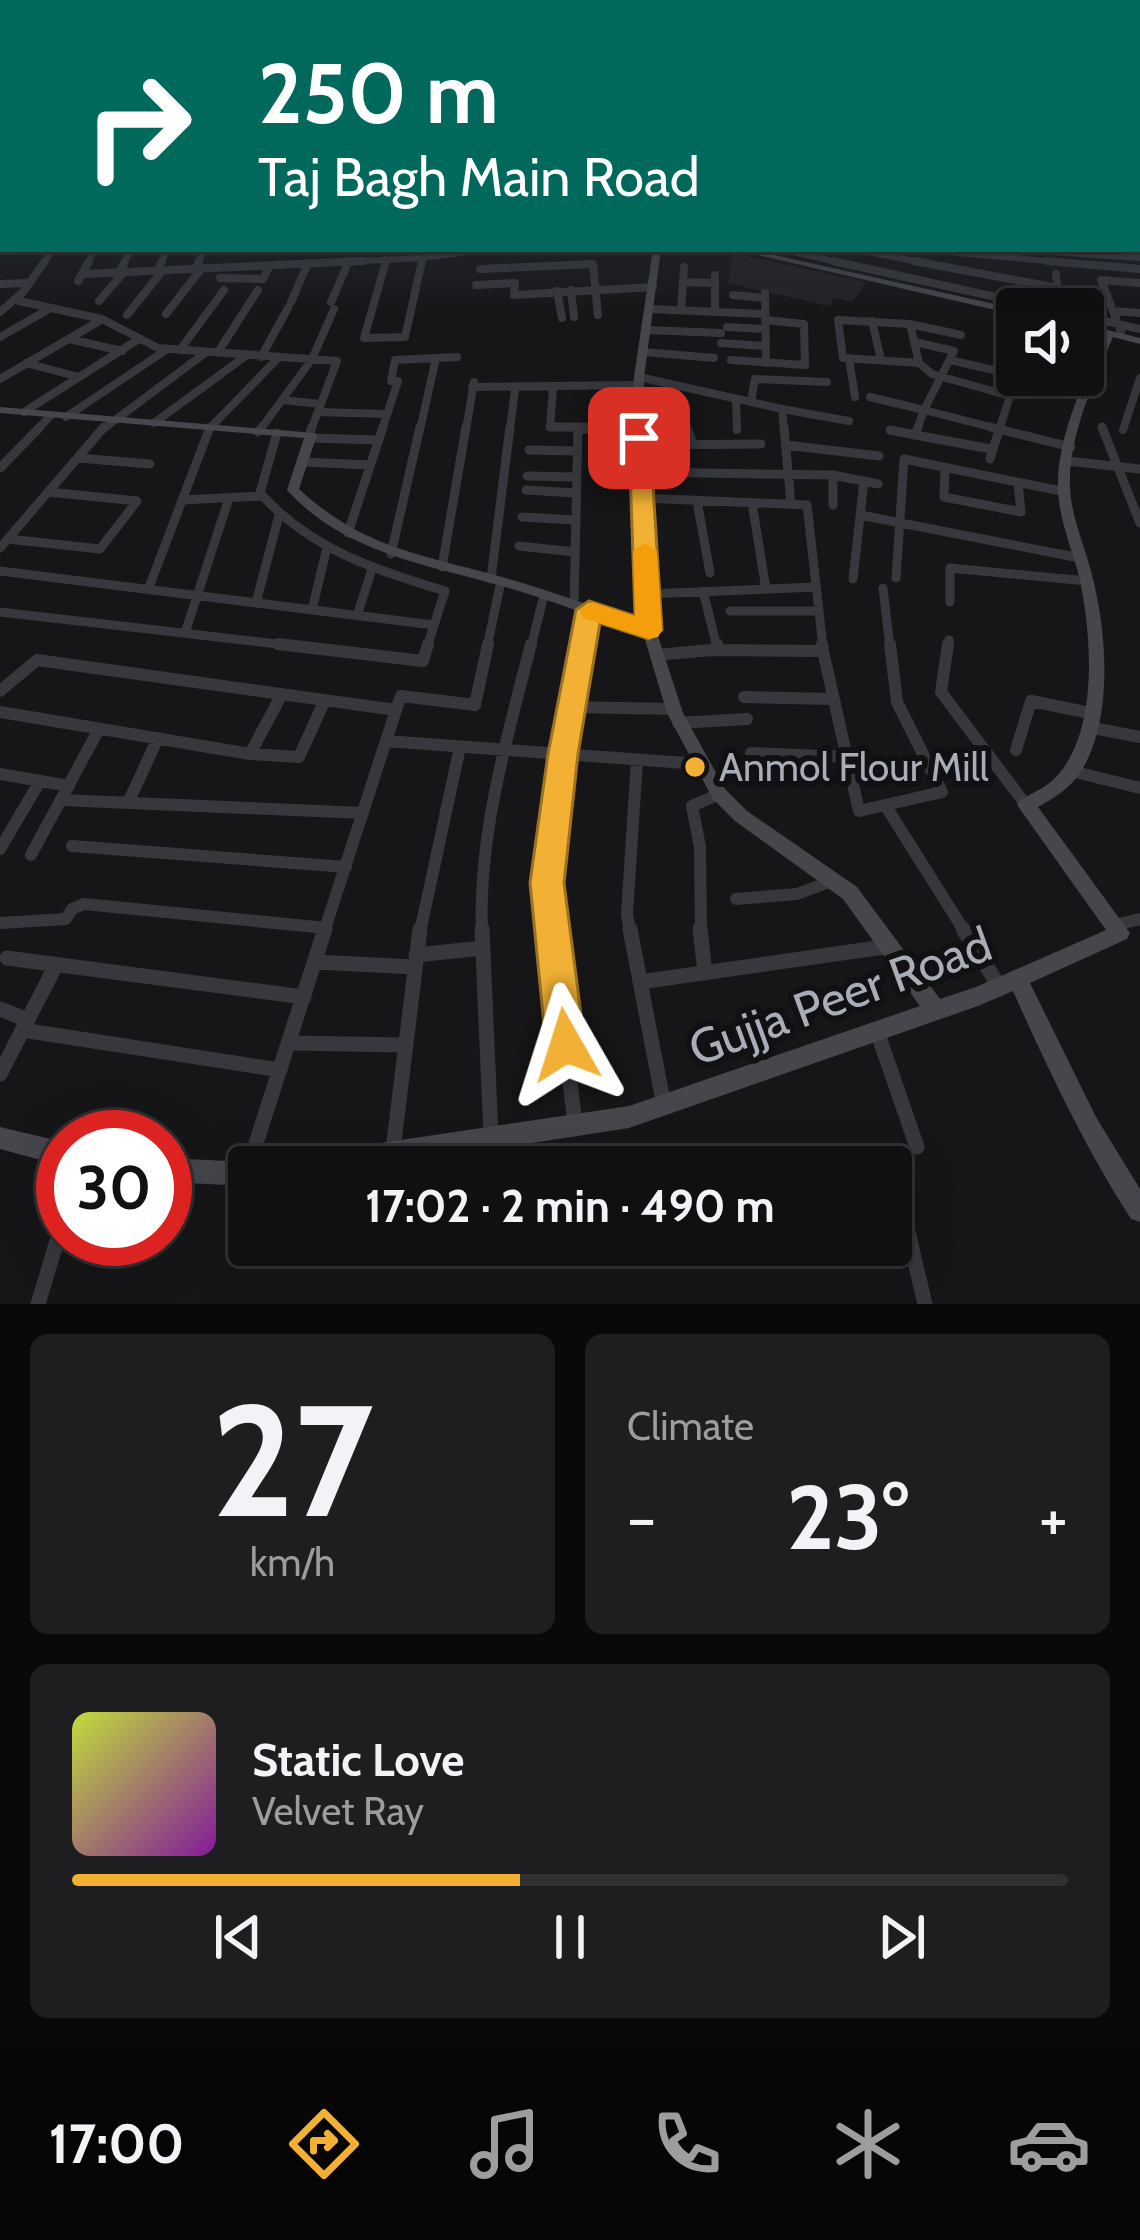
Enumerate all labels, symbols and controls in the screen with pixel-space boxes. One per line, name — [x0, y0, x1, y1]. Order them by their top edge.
text: 250 m — [258, 42, 499, 144]
icon: right — [60, 48, 216, 204]
text: Taj Bagh Main Road — [258, 144, 700, 210]
map controls — [996, 288, 1104, 396]
button: sound — [996, 288, 1104, 396]
pin — [588, 387, 690, 489]
icon: arrive — [606, 405, 672, 471]
place label: Anmol Flour Mill — [719, 743, 989, 791]
marker: Anmol Flour Mill — [682, 754, 708, 780]
street label: Gujja Peer Road — [681, 914, 999, 1078]
position arrow — [503, 982, 629, 1108]
speed limit sign: 30 — [36, 1110, 192, 1266]
text: 17:02 · 2 min · 490 m — [365, 1179, 775, 1233]
text: 27 — [211, 1365, 374, 1555]
text: Climate — [627, 1402, 754, 1450]
text: 23° — [786, 1462, 909, 1572]
text: − — [627, 1477, 656, 1558]
text: + — [1039, 1477, 1068, 1558]
text: km/h — [250, 1538, 335, 1586]
text: Static Love — [252, 1733, 465, 1787]
text: Velvet Ray — [252, 1787, 424, 1835]
icon: previous — [205, 1904, 271, 1970]
icon: pause — [537, 1904, 603, 1970]
icon: next — [869, 1904, 935, 1970]
icon: directions — [282, 2102, 366, 2186]
icon: music — [463, 2102, 547, 2186]
icon: phone — [645, 2102, 729, 2186]
icon: climate — [826, 2102, 910, 2186]
icon: car — [1007, 2102, 1091, 2186]
text: 17:00 — [49, 2111, 184, 2177]

